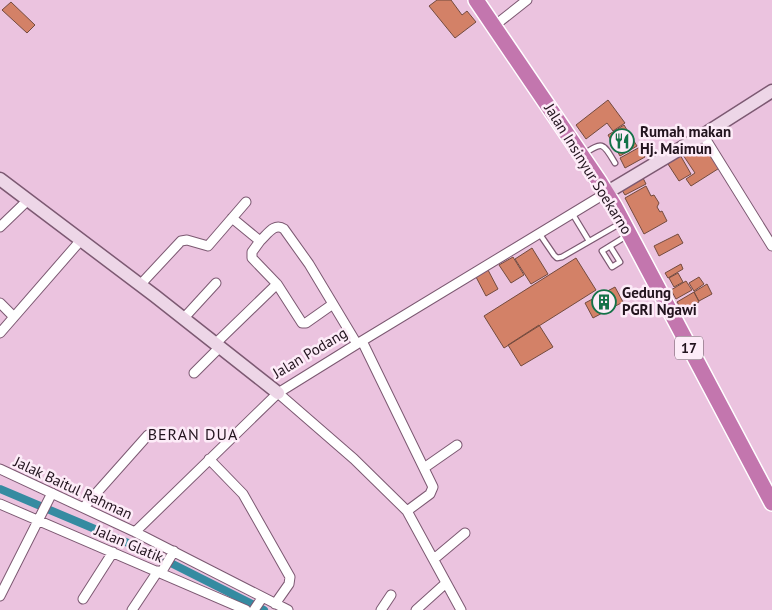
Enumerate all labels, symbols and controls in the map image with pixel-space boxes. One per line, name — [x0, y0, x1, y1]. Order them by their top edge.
street label: Jalan Insinyur Soekarno — [540, 99, 636, 238]
place label: Rumah makan Hj. Maimun — [640, 122, 731, 158]
restaurant icon: Rumah makan Hj. Maimun — [609, 128, 635, 154]
place label: Gedung PGRI Ngawi — [622, 283, 697, 319]
building icon: Gedung PGRI Ngawi — [591, 289, 617, 315]
street label: Jalan Podang — [268, 323, 350, 383]
road number: 17 — [675, 336, 703, 359]
district label: BERAN DUA — [148, 424, 238, 444]
street label: Jalak Baitul Rahman — [10, 451, 135, 523]
street label: Jalan Glatik — [91, 520, 167, 567]

